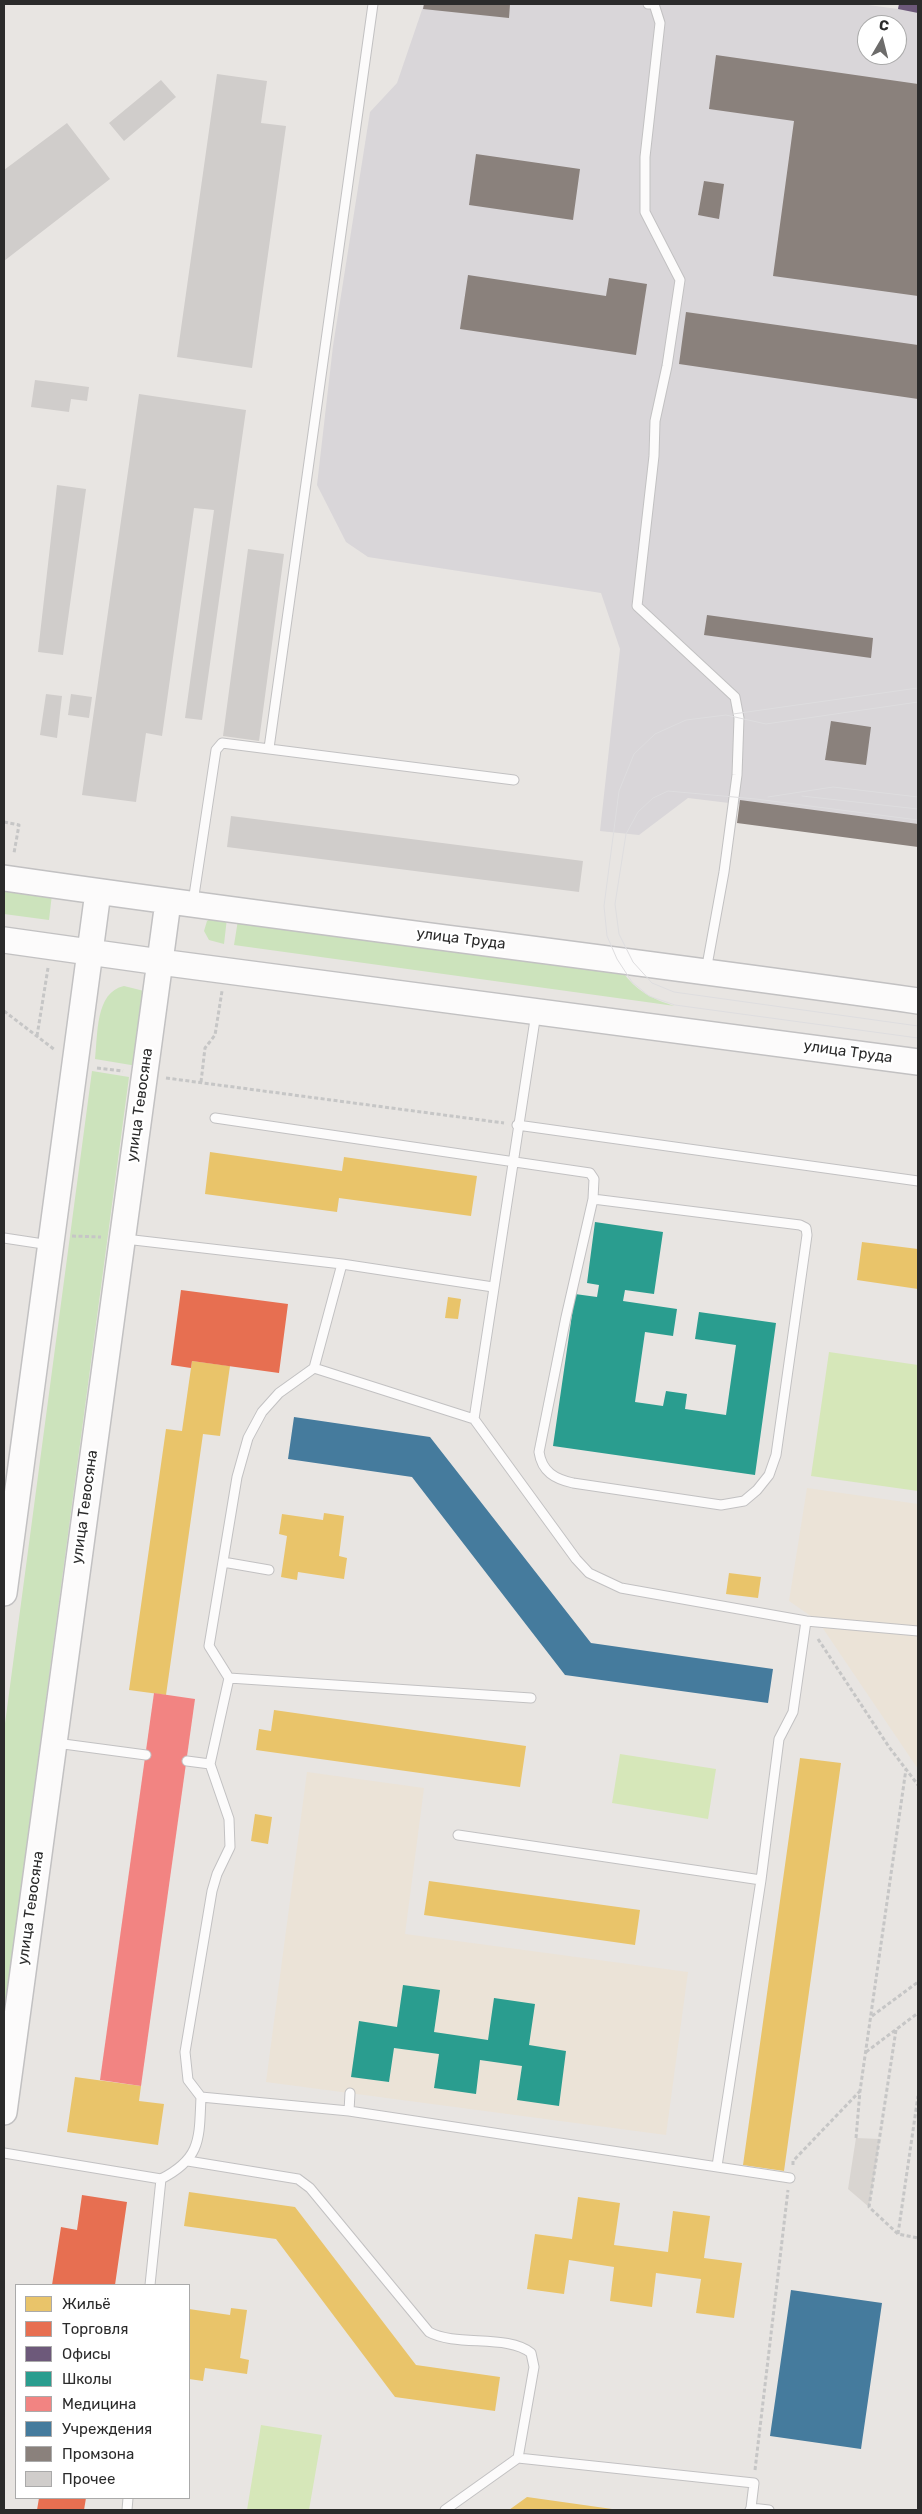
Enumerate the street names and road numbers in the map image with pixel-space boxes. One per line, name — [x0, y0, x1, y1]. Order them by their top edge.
street label: улица Труда — [415, 925, 507, 953]
street label: улица Труда — [802, 1037, 894, 1067]
street label: улица Тевосяна — [123, 1047, 157, 1163]
street label: улица Тевосяна — [68, 1449, 102, 1565]
street label: улица Тевосяна — [14, 1850, 48, 1966]

